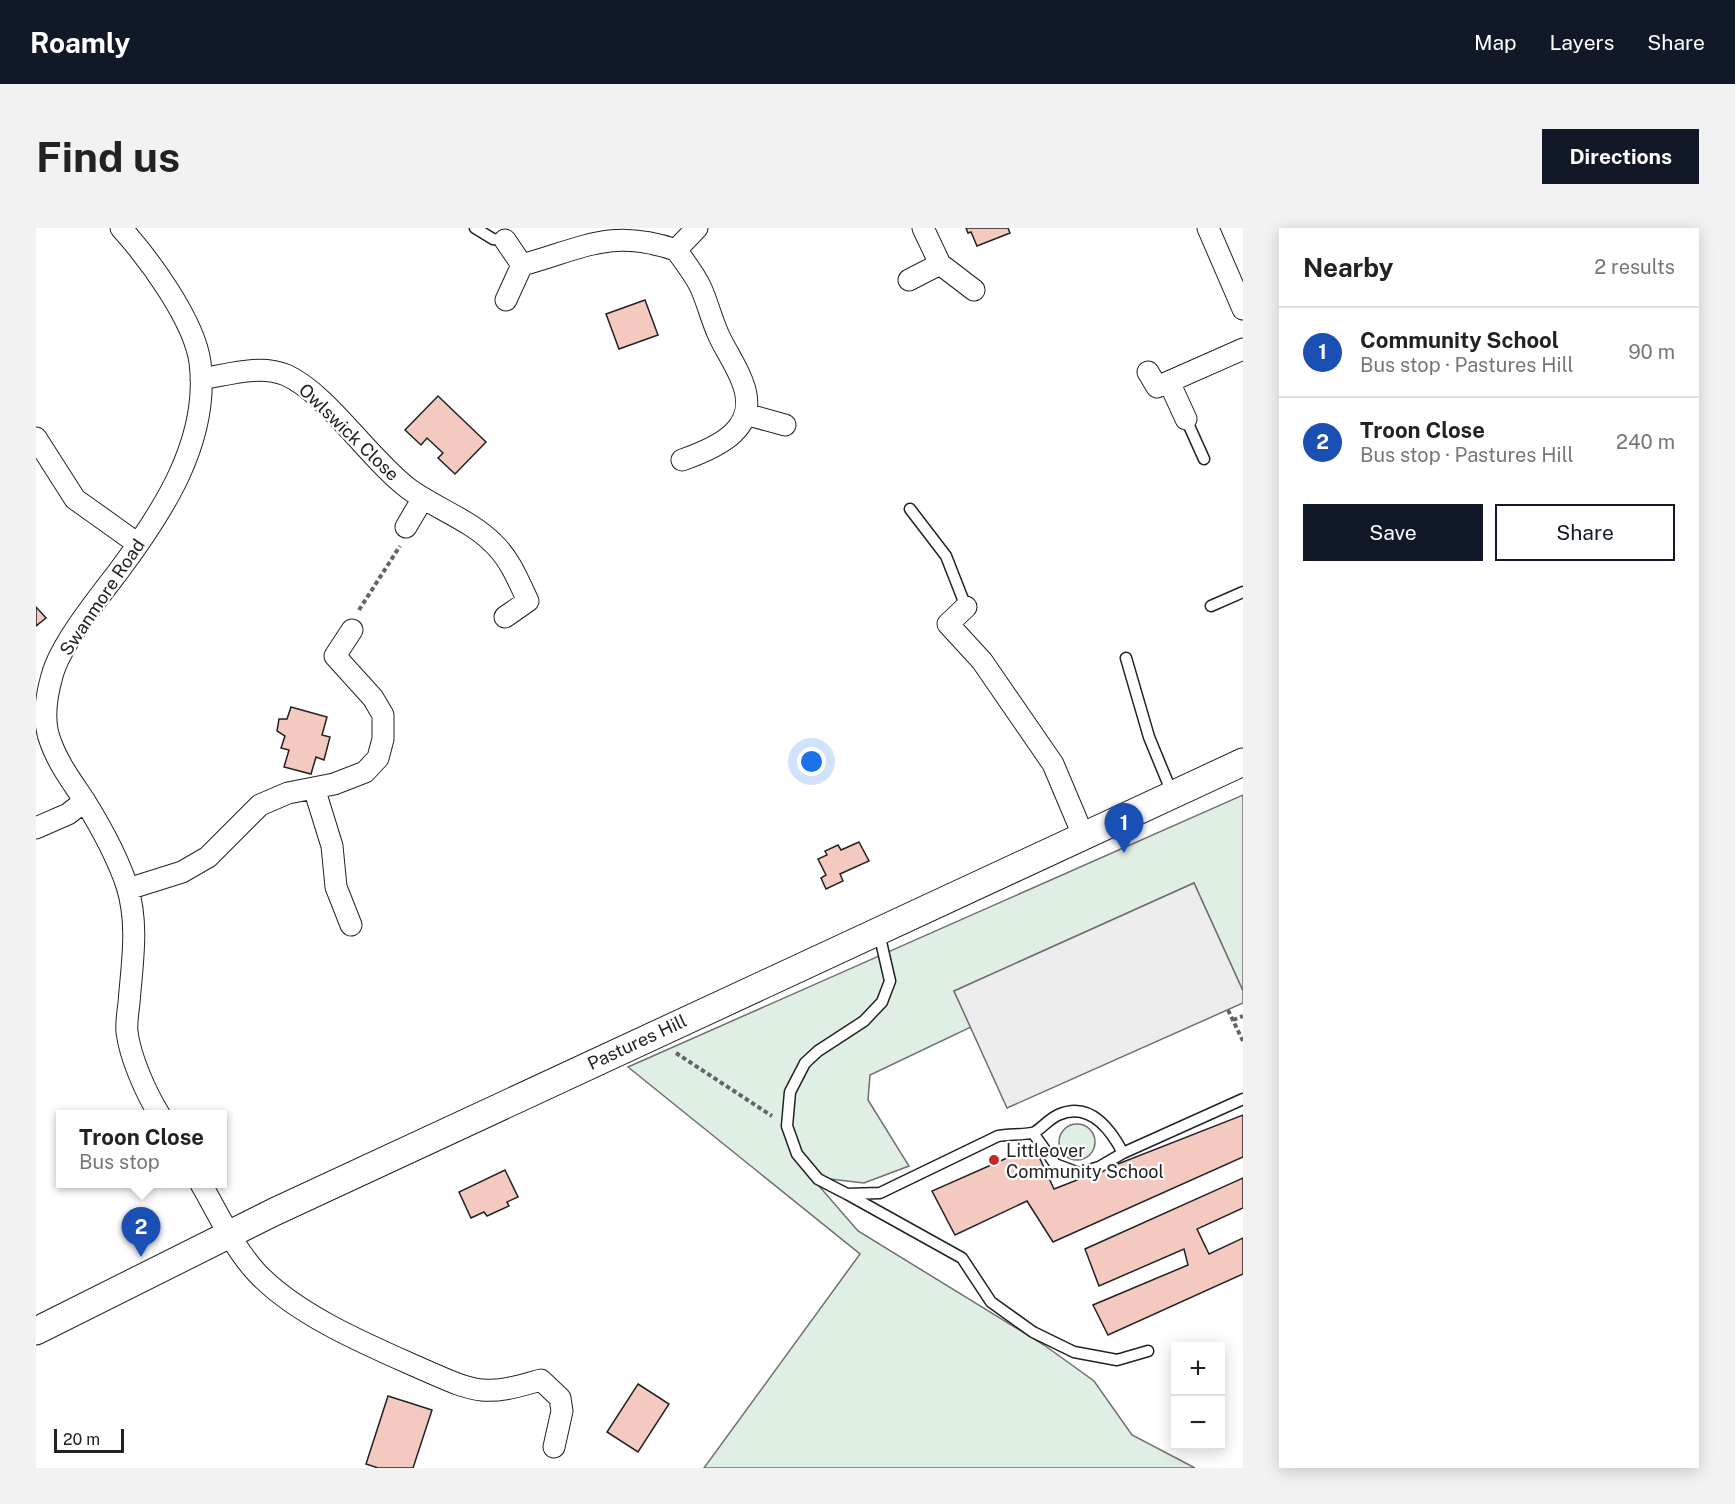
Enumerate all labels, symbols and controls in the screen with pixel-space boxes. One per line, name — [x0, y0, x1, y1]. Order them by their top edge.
text: Roamly — [30, 26, 130, 59]
text: Map — [1474, 30, 1517, 55]
text: Layers — [1550, 30, 1614, 55]
text: Share — [1647, 30, 1705, 55]
button: Directions — [1542, 129, 1699, 184]
text: Find us — [36, 132, 180, 181]
text: Nearby — [1303, 252, 1393, 283]
text: 2 results — [1594, 255, 1675, 279]
text: Community School — [1360, 327, 1559, 353]
text: 1 — [1318, 340, 1327, 364]
text: 90 m — [1628, 340, 1675, 364]
text: Bus stop · Pastures Hill — [1360, 353, 1573, 377]
street label: Owlswick Close — [295, 379, 403, 485]
text: Troon Close — [1360, 417, 1485, 443]
text: 2 — [1316, 430, 1329, 454]
text: 240 m — [1616, 430, 1675, 454]
text: Bus stop · Pastures Hill — [1360, 443, 1573, 467]
button: Save — [1303, 504, 1483, 561]
button: Share — [1495, 504, 1675, 561]
street label: Swanmore Road — [55, 535, 149, 659]
your location — [797, 747, 826, 776]
pin: 1 — [1104, 804, 1144, 853]
street label: Pastures Hill — [584, 1010, 690, 1074]
popup — [56, 1110, 227, 1188]
text: Troon Close — [79, 1124, 204, 1150]
place label: Littleover Community School — [1006, 1140, 1164, 1182]
text: Bus stop — [79, 1150, 160, 1174]
marker: Littleover Community School — [987, 1153, 1001, 1167]
pin: 2 — [122, 1208, 160, 1257]
map controls — [1171, 1342, 1225, 1450]
button: + — [1171, 1342, 1225, 1396]
button: − — [1171, 1396, 1225, 1450]
scale bar — [54, 1426, 124, 1454]
text: 20 m — [63, 1430, 100, 1449]

